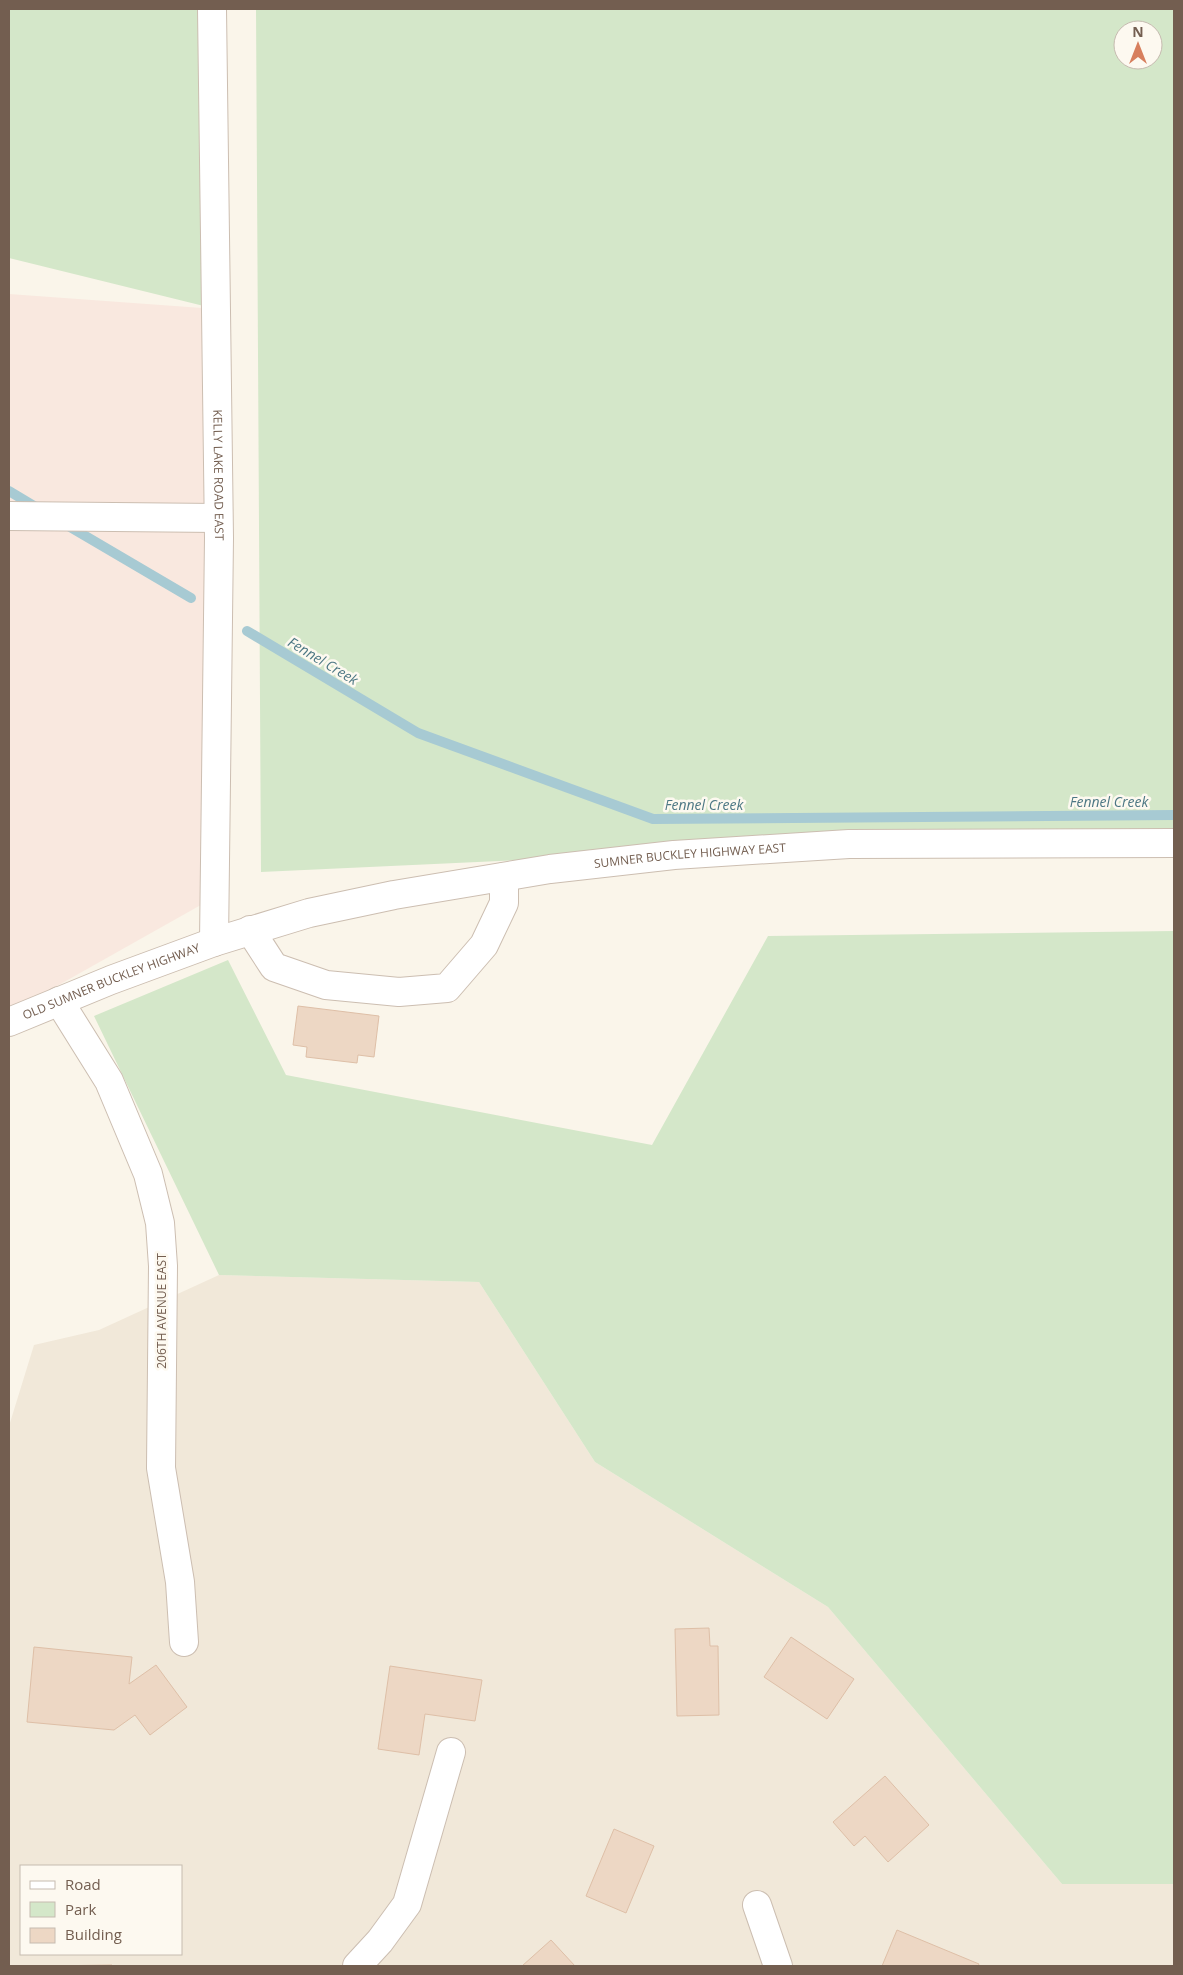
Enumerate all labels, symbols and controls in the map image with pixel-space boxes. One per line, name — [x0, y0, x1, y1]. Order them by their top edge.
north arrow — [1113, 20, 1163, 70]
text: N — [1132, 22, 1144, 41]
street label: KELLY LAKE ROAD EAST — [209, 409, 228, 541]
water label: Fennel Creek — [285, 632, 363, 690]
water label: Fennel Creek — [1070, 792, 1149, 811]
water label: Fennel Creek — [665, 795, 744, 814]
street label: SUMNER BUCKLEY HIGHWAY EAST — [593, 839, 787, 872]
street label: OLD SUMNER BUCKLEY HIGHWAY — [20, 939, 203, 1024]
street label: 206TH AVENUE EAST — [153, 1253, 170, 1369]
legend — [20, 1865, 182, 1955]
text: Road — [65, 1874, 101, 1894]
text: Park — [65, 1899, 96, 1919]
text: Building — [65, 1924, 122, 1944]

